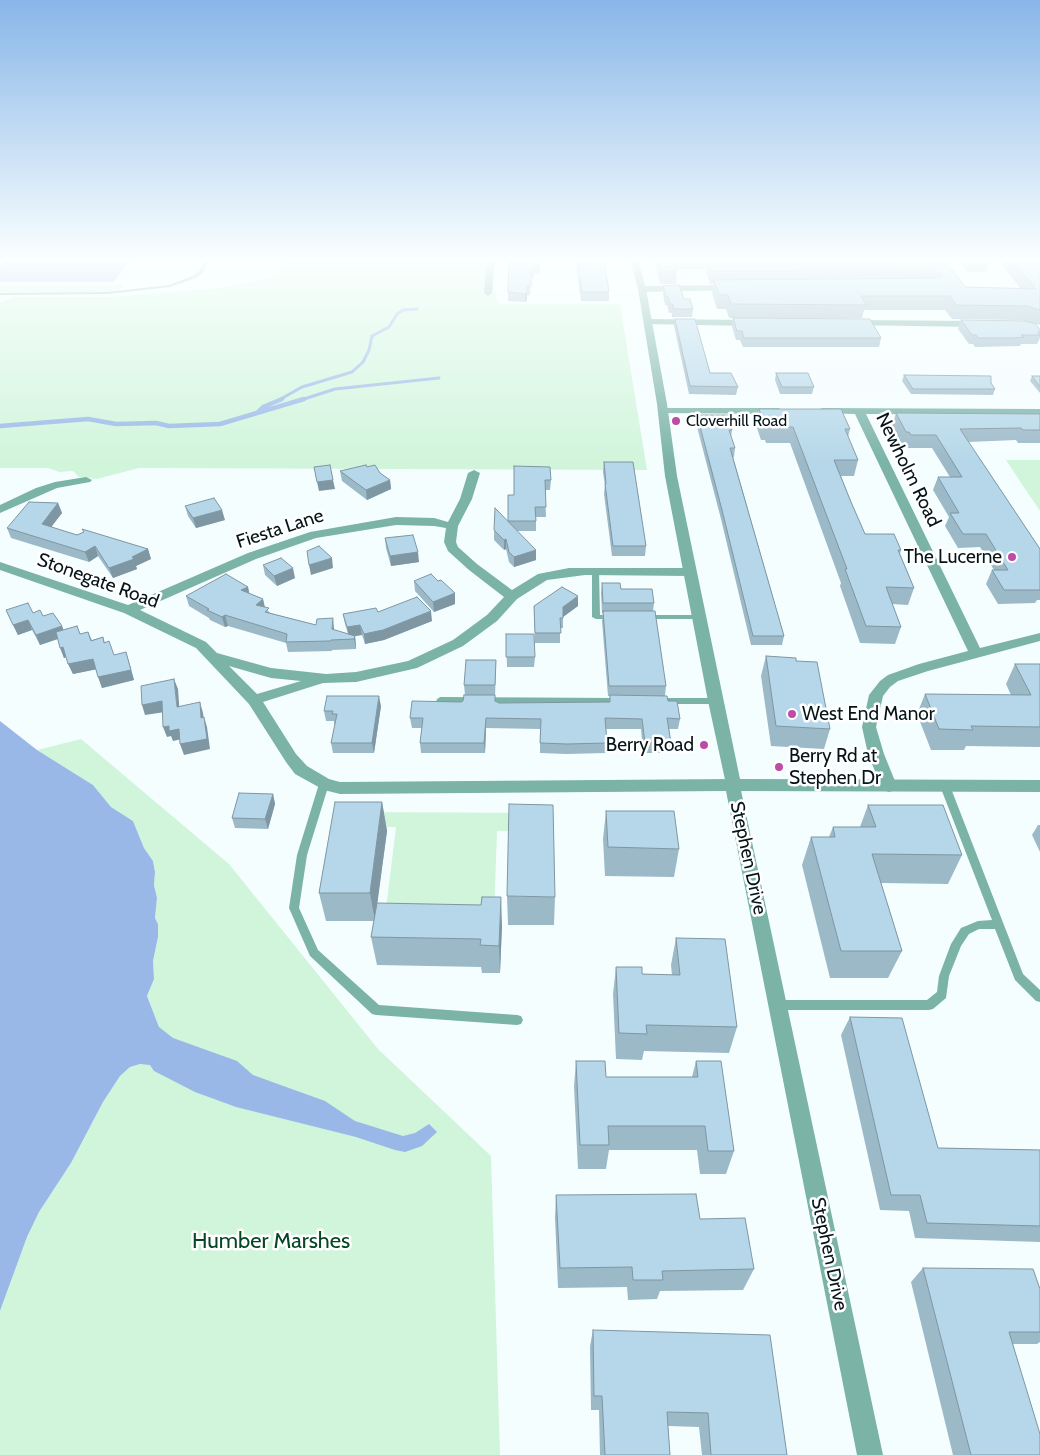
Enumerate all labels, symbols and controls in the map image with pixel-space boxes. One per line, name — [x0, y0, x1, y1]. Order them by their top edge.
street label: Newholm Road — [871, 409, 945, 531]
place label: Cloverhill Road — [686, 411, 787, 431]
marker: Cloverhill Road — [670, 415, 682, 427]
street label: Fiesta Lane — [234, 504, 326, 554]
place label: The Lucerne — [904, 546, 1002, 568]
street label: Stonegate Road — [34, 548, 162, 614]
marker: The Lucerne — [1006, 551, 1018, 563]
place label: West End Manor — [802, 703, 935, 725]
marker: West End Manor — [786, 708, 798, 720]
place label: Berry Road — [606, 734, 694, 756]
marker: Berry Road — [698, 739, 710, 751]
place label: Berry Rd at Stephen Dr — [789, 745, 881, 789]
marker: Berry Rd at Stephen Dr — [773, 761, 785, 773]
street label: Stephen Drive — [725, 799, 771, 917]
street label: Stephen Drive — [806, 1195, 852, 1313]
park label: Humber Marshes — [192, 1229, 350, 1255]

